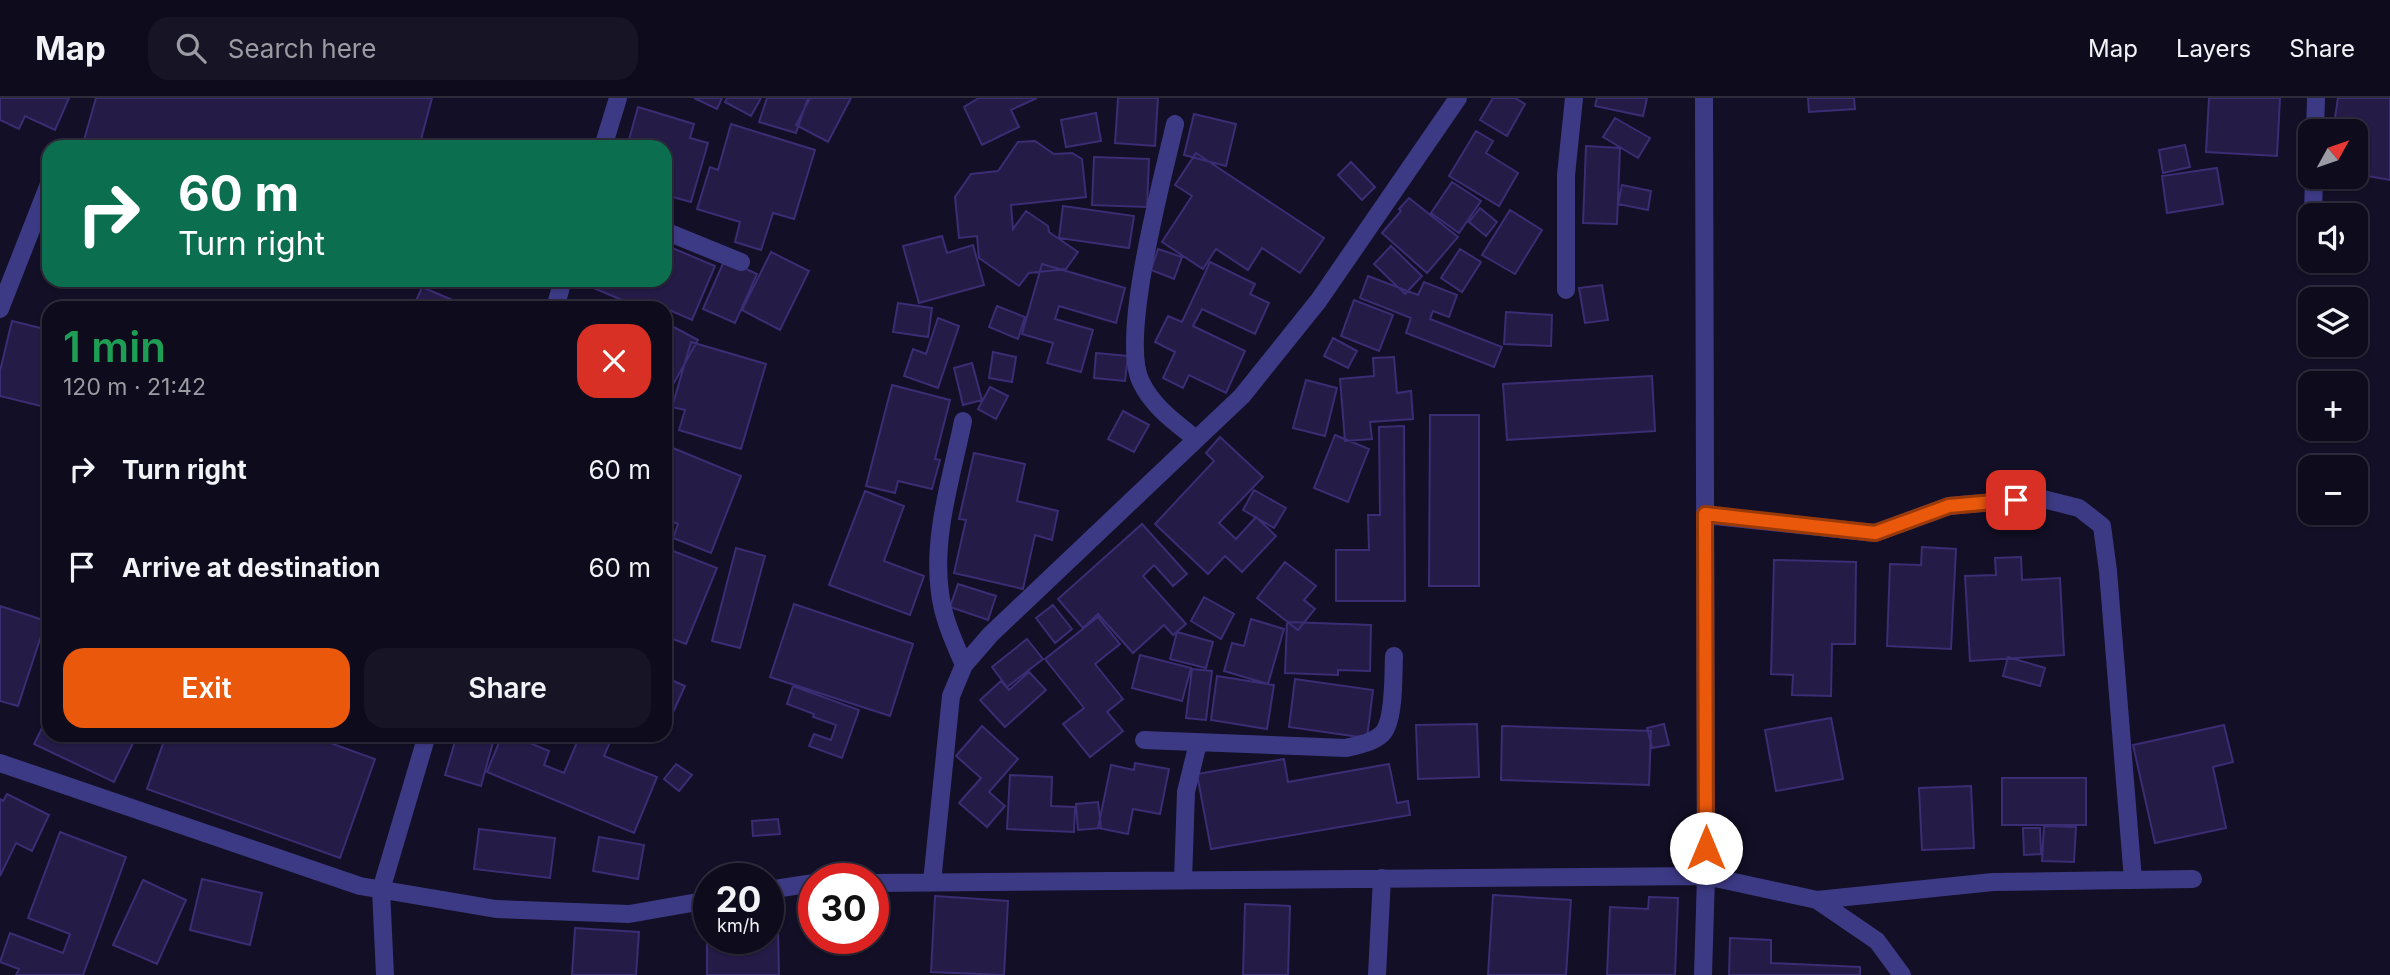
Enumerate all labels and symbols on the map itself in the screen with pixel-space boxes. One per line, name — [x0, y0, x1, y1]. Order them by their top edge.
north arrow — [2298, 119, 2368, 189]
pin — [1986, 470, 2046, 530]
position arrow — [1669, 811, 1743, 885]
speed limit sign: 30 — [798, 863, 889, 954]

